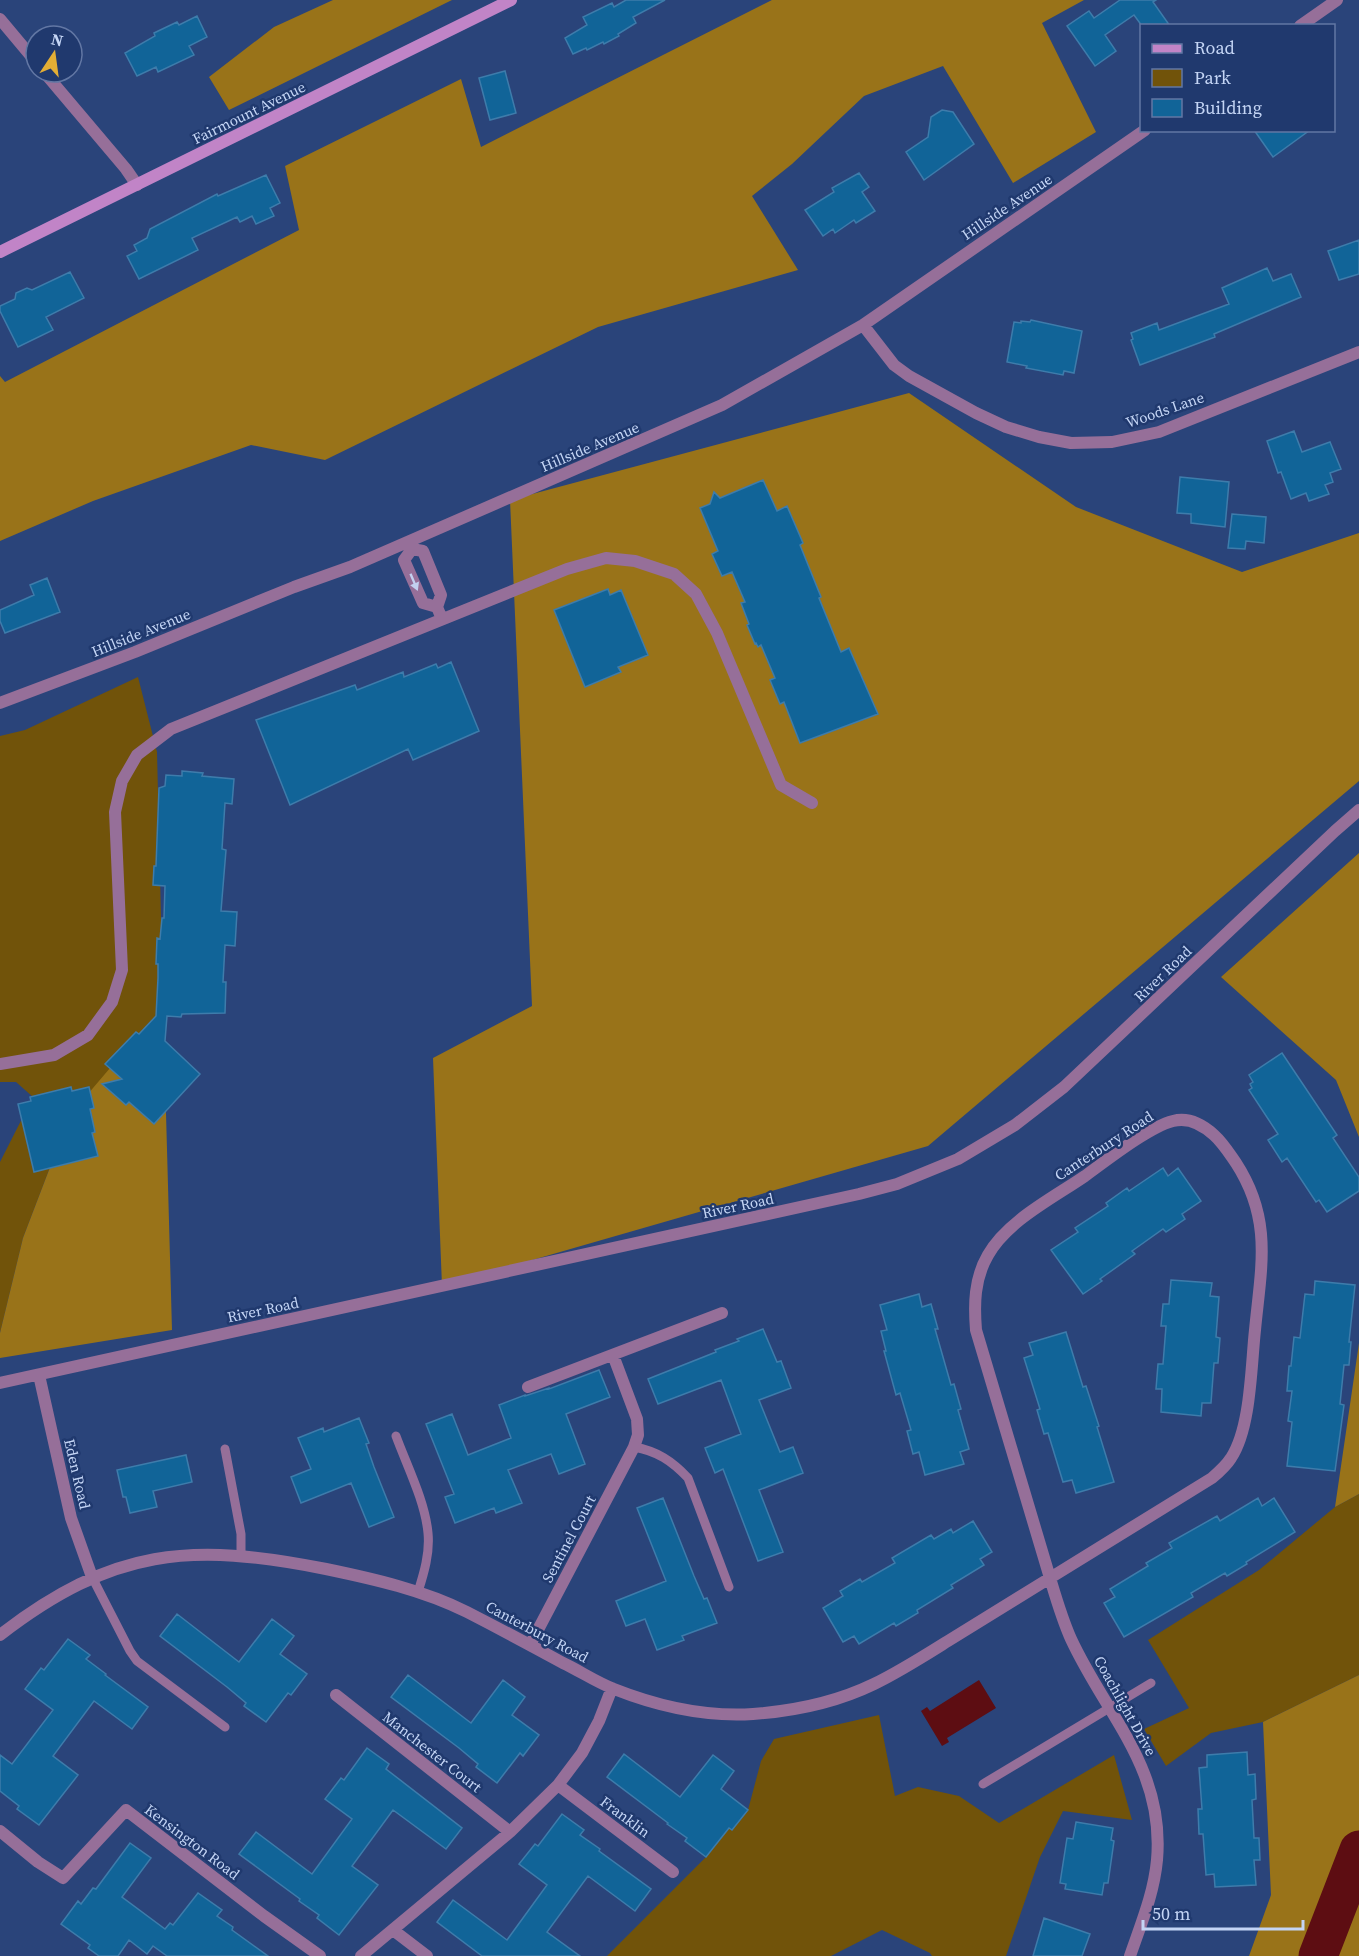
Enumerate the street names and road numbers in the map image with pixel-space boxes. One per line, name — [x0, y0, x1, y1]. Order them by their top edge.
street label: Fairmount Avenue — [189, 76, 309, 149]
street label: Hillside Avenue — [957, 168, 1056, 245]
street label: Woods Lane — [1123, 386, 1207, 433]
street label: Hillside Avenue — [537, 416, 643, 477]
street label: Hillside Avenue — [88, 603, 194, 662]
street label: River Road — [1129, 940, 1196, 1006]
street label: Canterbury Road — [1050, 1106, 1158, 1185]
street label: River Road — [700, 1188, 776, 1223]
street label: River Road — [225, 1292, 301, 1327]
street label: Eden Road — [59, 1437, 96, 1512]
street label: Sentinel Court — [537, 1491, 600, 1586]
street label: Canterbury Road — [482, 1596, 593, 1668]
street label: Coachlight Drive — [1089, 1652, 1162, 1760]
street label: Manchester Court — [378, 1706, 486, 1797]
street label: Franklin — [596, 1791, 655, 1842]
street label: Kensington Road — [140, 1799, 245, 1885]

